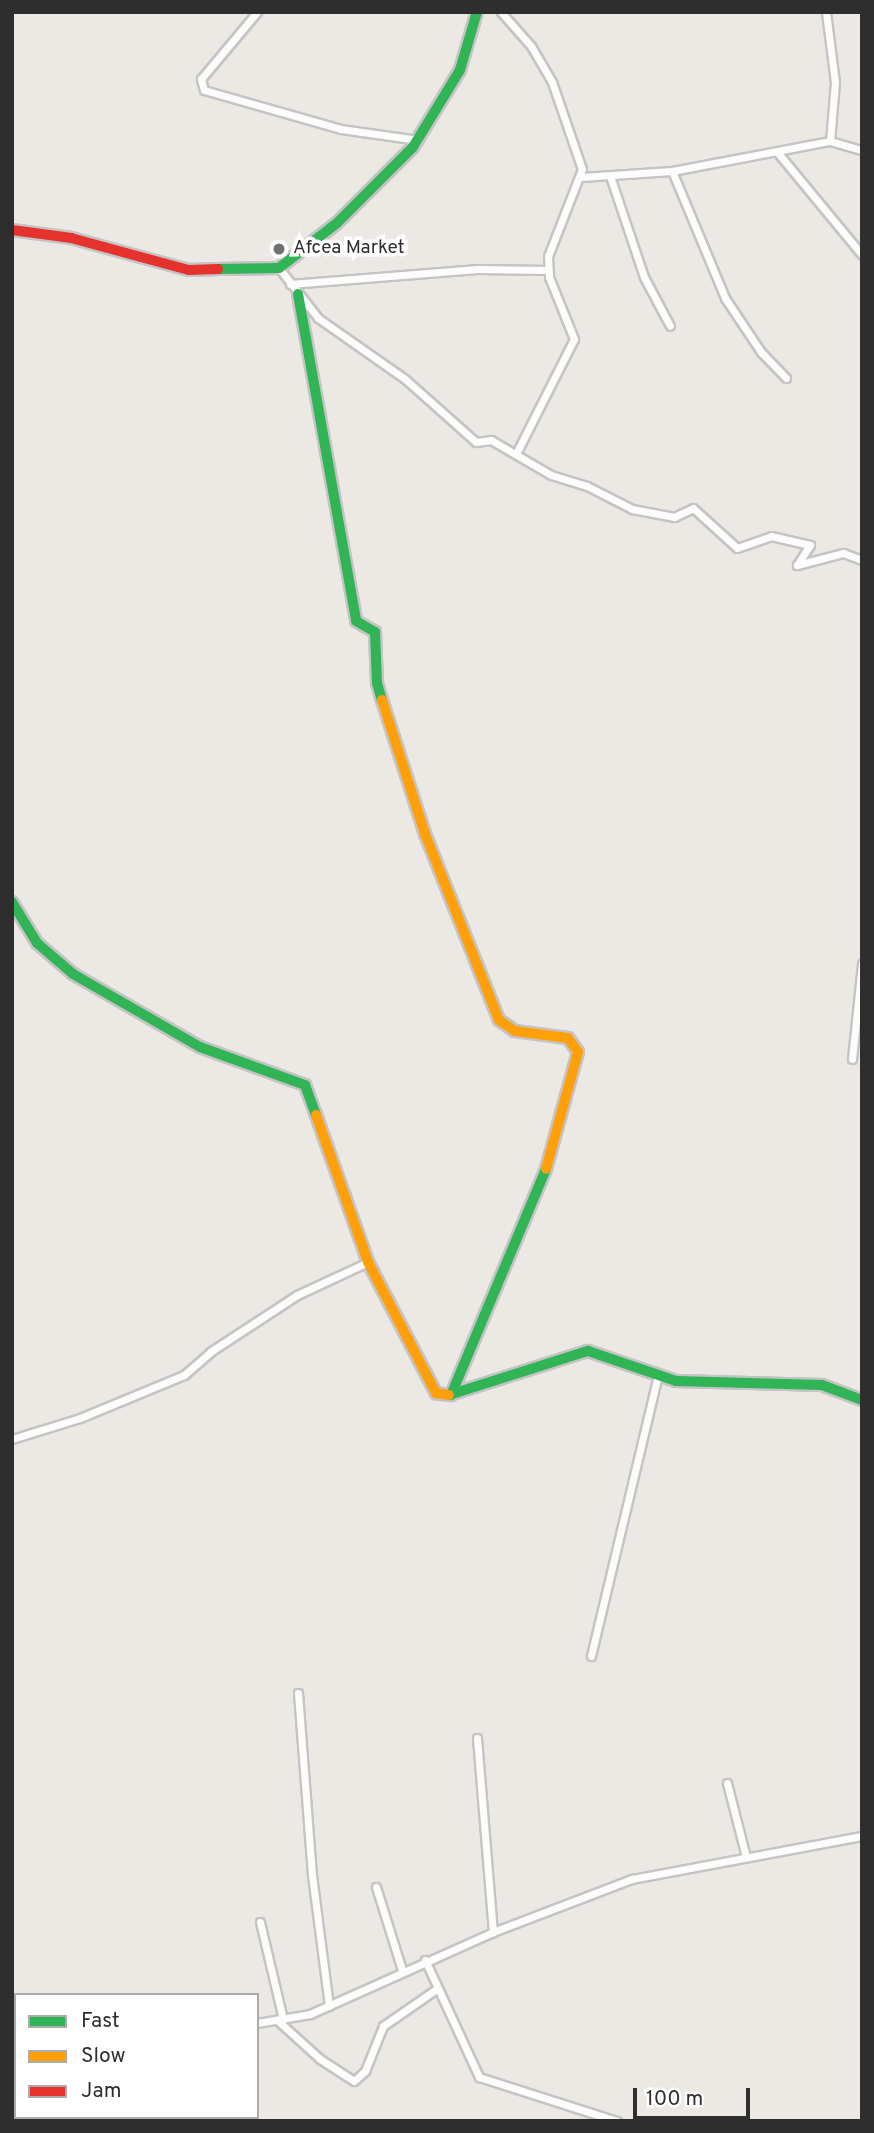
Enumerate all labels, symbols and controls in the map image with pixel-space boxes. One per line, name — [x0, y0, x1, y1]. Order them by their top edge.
place label: Afcea Market — [293, 238, 405, 260]
marker: Afcea Market — [271, 241, 287, 257]
legend — [14, 1993, 259, 2119]
text: Fast — [81, 2008, 120, 2035]
text: Slow — [81, 2043, 126, 2070]
scale bar — [636, 2074, 753, 2118]
text: Jam — [81, 2078, 122, 2105]
text: 100 m — [646, 2086, 703, 2113]

